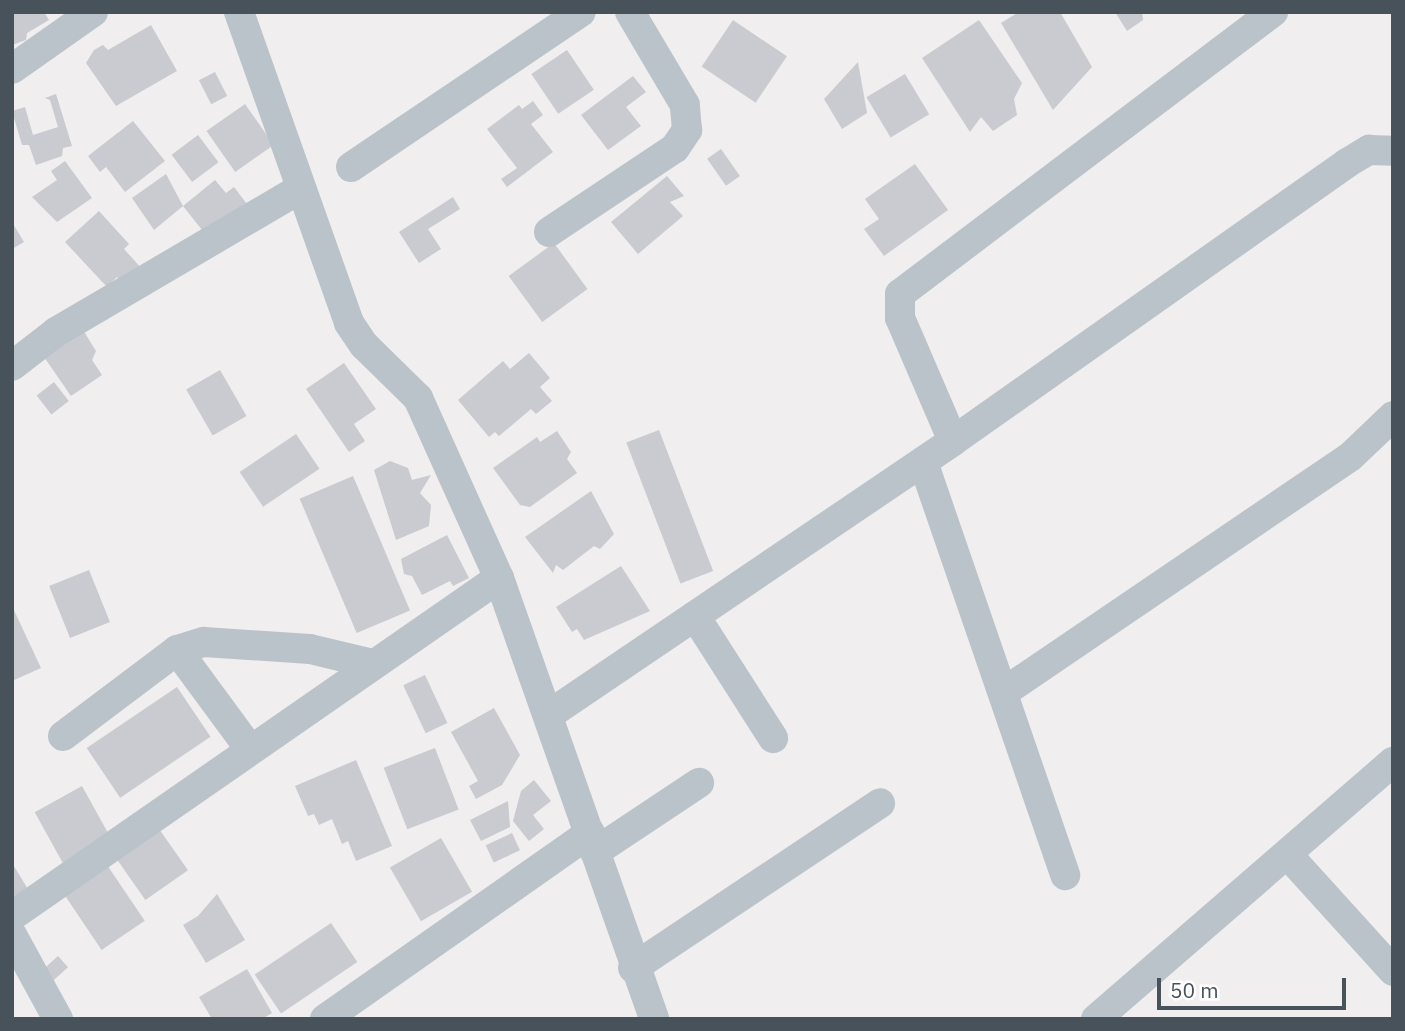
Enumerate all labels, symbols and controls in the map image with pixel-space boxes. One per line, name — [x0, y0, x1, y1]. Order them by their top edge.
scale bar — [1160, 964, 1349, 1008]
text: 50 m — [1170, 976, 1219, 1004]

